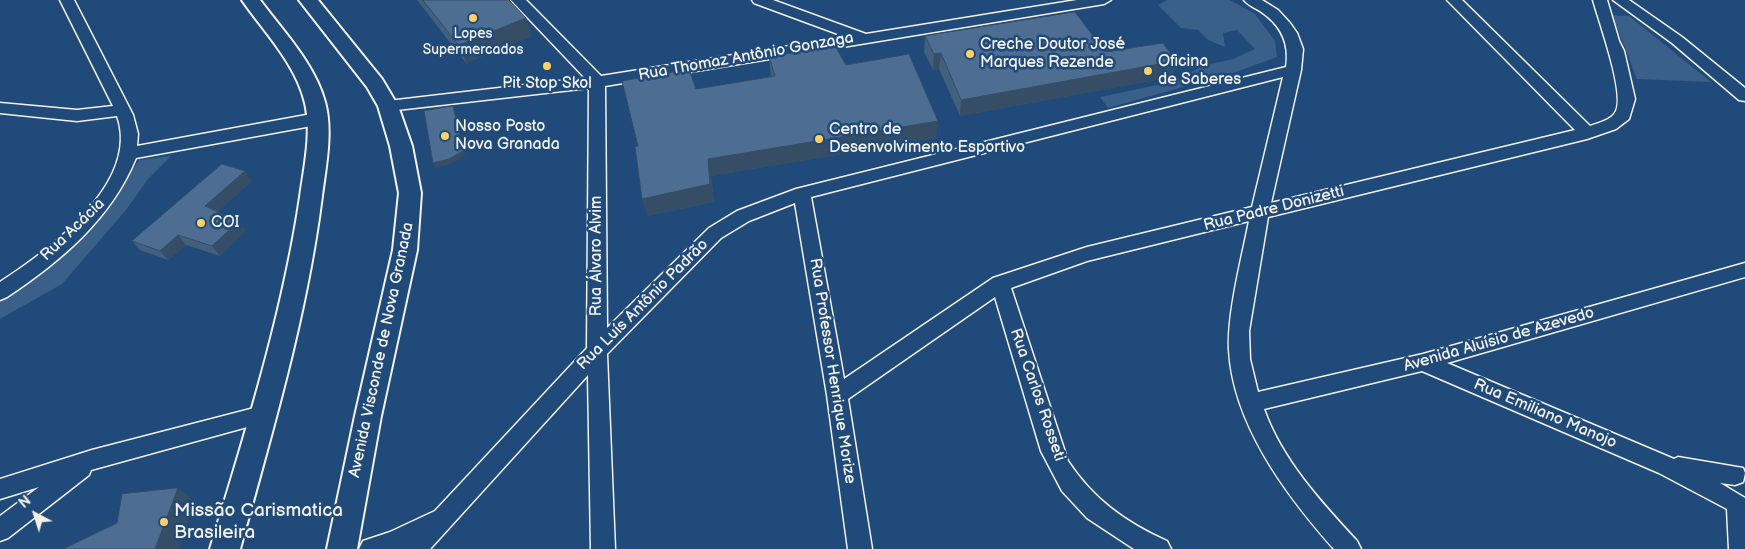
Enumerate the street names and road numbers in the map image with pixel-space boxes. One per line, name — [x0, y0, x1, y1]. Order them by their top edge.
street label: Rua Thomaz Antônio Gonzaga — [637, 29, 855, 85]
street label: Rua Padre Donizetti — [1202, 182, 1346, 236]
street label: Rua Acácia — [37, 195, 109, 265]
street label: Rua Álvaro Alvim — [587, 196, 607, 316]
street label: Avenida Visconde de Nova Granada — [346, 221, 418, 479]
street label: Rua Luís Antônio Padrão — [573, 235, 713, 375]
street label: Rua Professor Henrique Morize — [805, 257, 859, 485]
street label: Avenida Aluísio de Azevedo — [1401, 304, 1597, 376]
street label: Rua Carlos Rosseti — [1005, 326, 1069, 464]
street label: Rua Emiliano Manojo — [1471, 375, 1619, 453]

